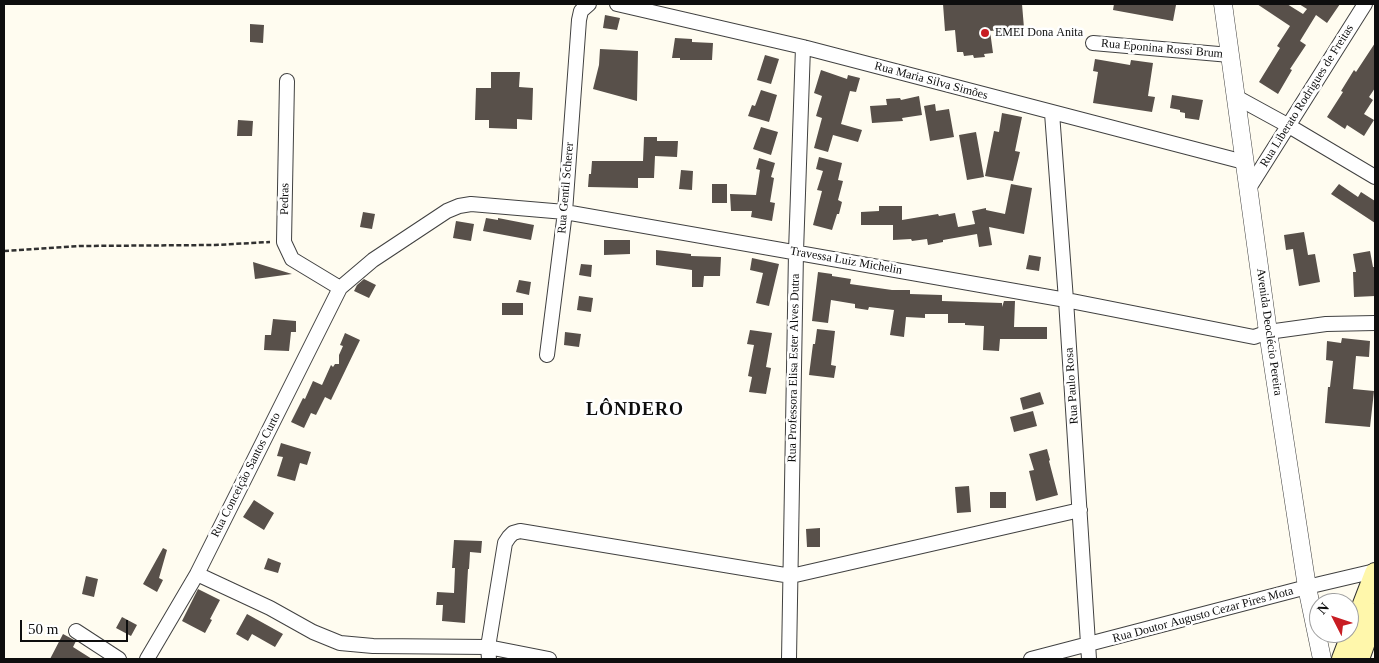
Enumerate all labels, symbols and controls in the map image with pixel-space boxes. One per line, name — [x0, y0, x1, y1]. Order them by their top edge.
street label: Rua Liberato Rodrigues de Freitas — [1257, 22, 1357, 170]
place label: EMEI Dona Anita — [995, 26, 1083, 40]
marker: EMEI Dona Anita — [979, 27, 991, 39]
street label: Rua Eponina Rossi Brum — [1100, 36, 1224, 62]
street label: Rua Maria Silva Simões — [873, 59, 989, 103]
street label: Rua Gentil Scherer — [555, 142, 577, 234]
street label: Pedras — [278, 183, 292, 215]
street label: Travessa Luiz Michelin — [789, 244, 903, 278]
street label: Avenida Deoclécio Pereira — [1253, 267, 1285, 397]
street label: Rua Professora Elisa Ester Alves Dutra — [785, 273, 803, 463]
street label: Rua Paulo Rosa — [1062, 347, 1082, 425]
district label: LÔNDERO — [585, 399, 685, 421]
street label: Rua Conceição Santos Curto — [208, 410, 284, 540]
street label: Rua Doutor Augusto Cezar Pires Mota — [1111, 584, 1295, 646]
north arrow — [1309, 593, 1359, 643]
text: N — [1314, 600, 1332, 617]
scale bar — [22, 610, 130, 642]
text: 50 m — [28, 621, 58, 637]

